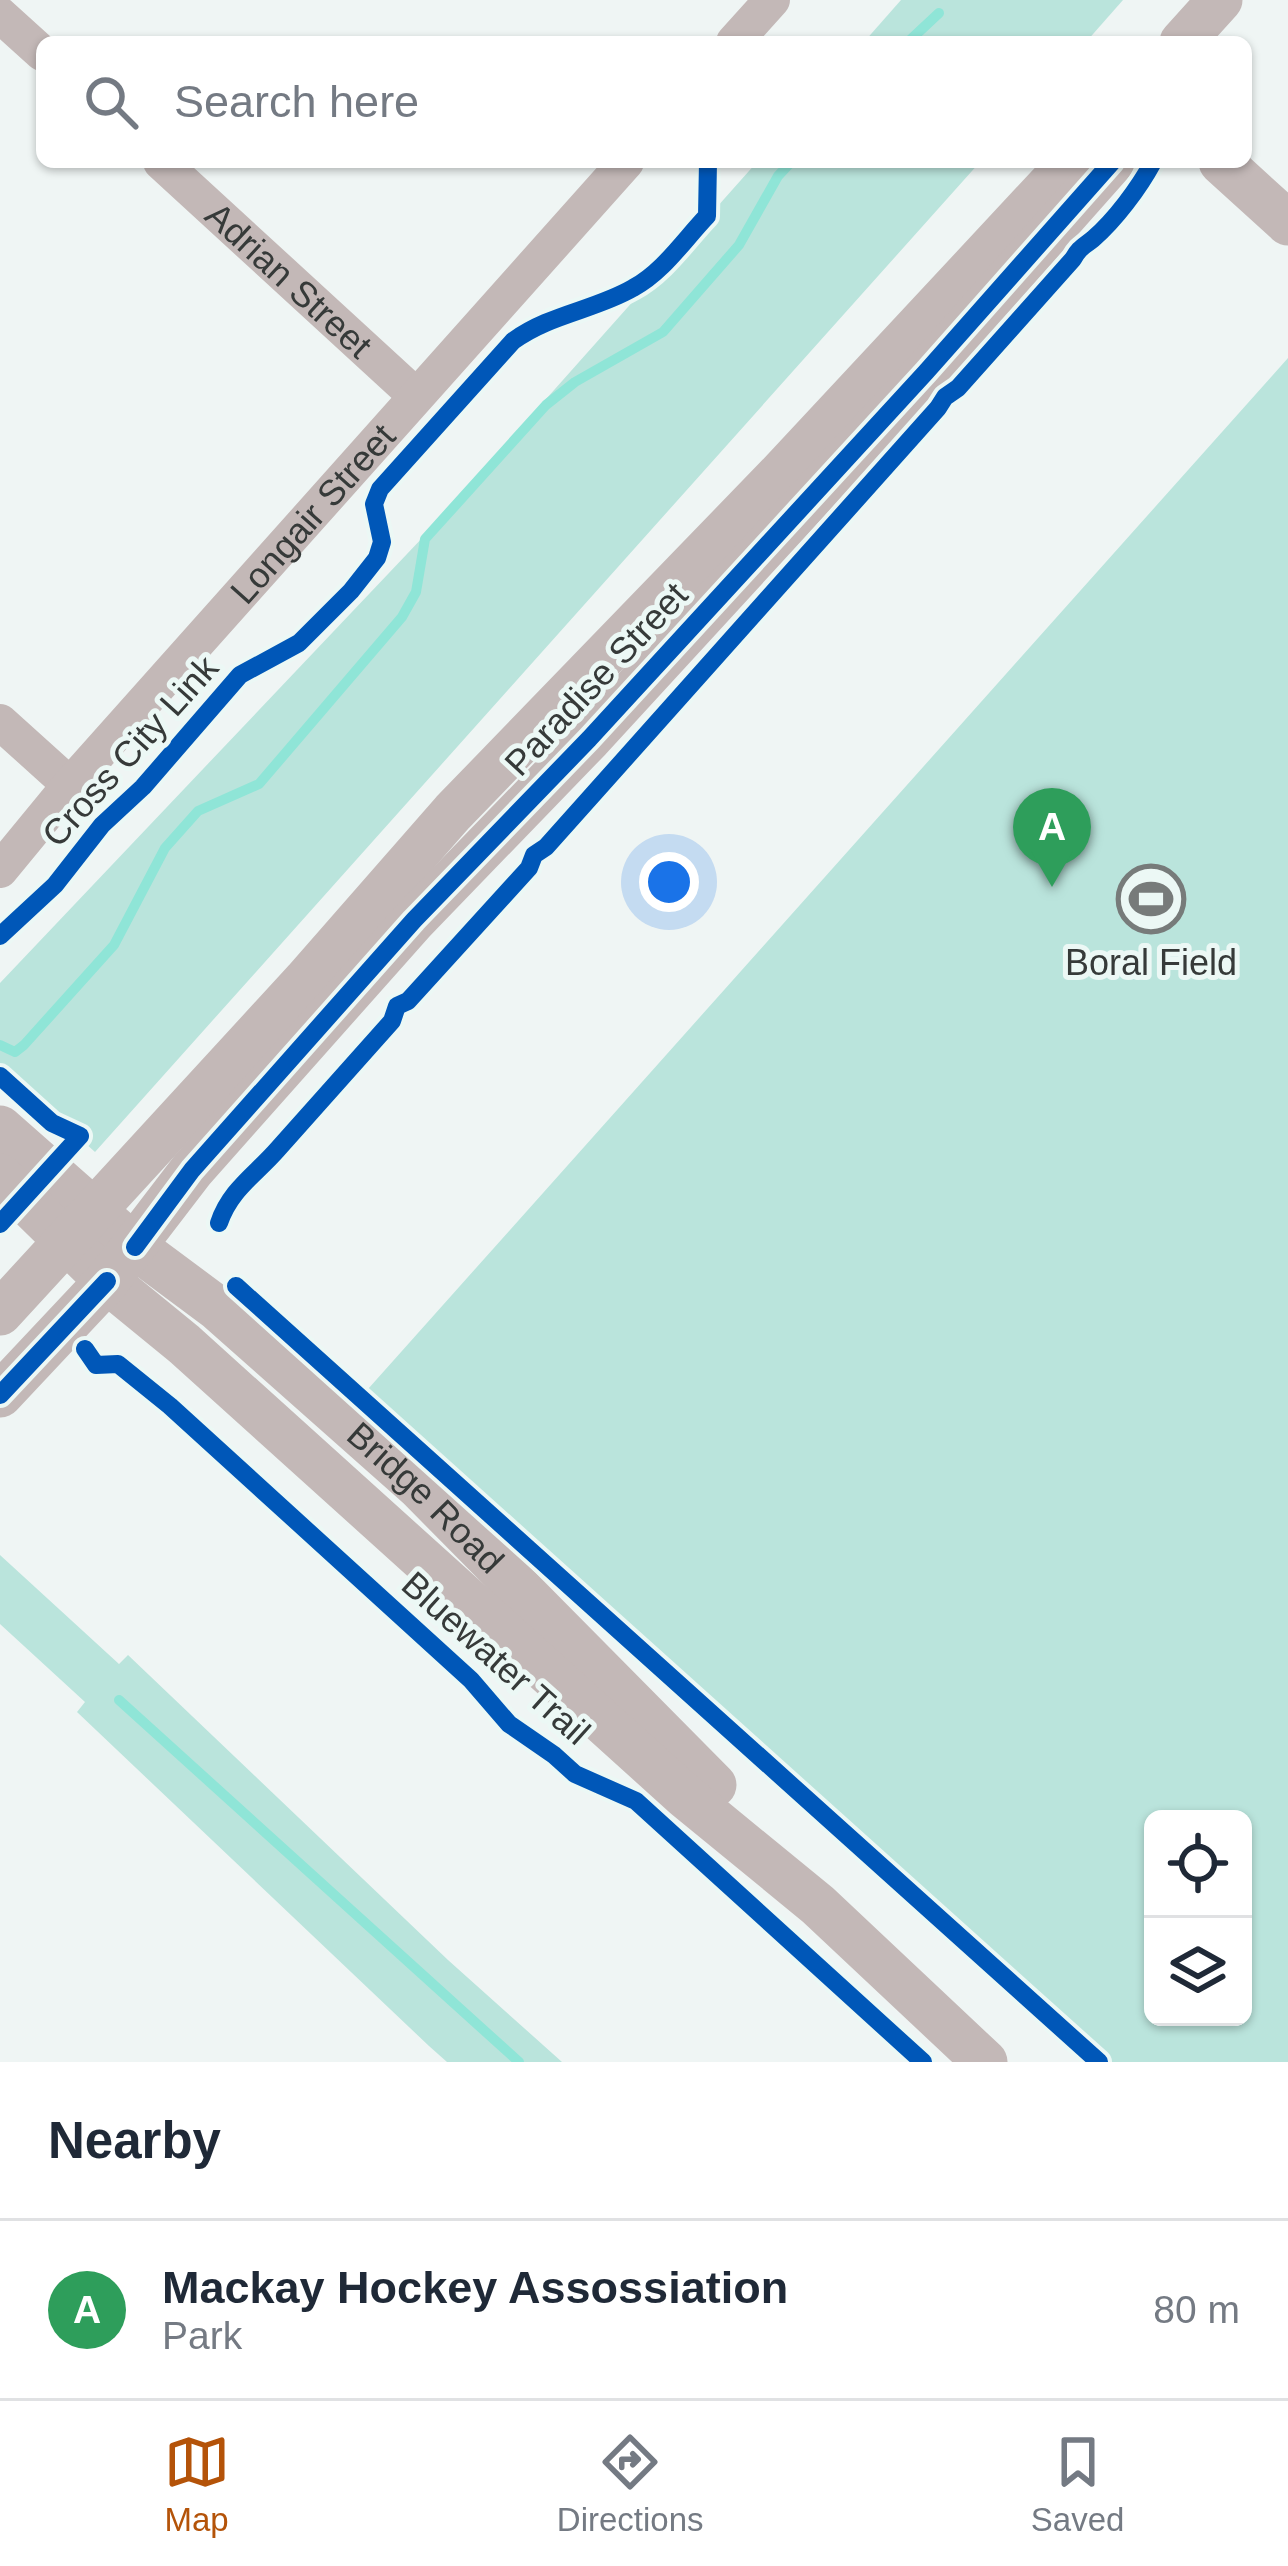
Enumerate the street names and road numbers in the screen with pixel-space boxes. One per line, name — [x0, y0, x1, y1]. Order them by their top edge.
street label: Adrian Street — [198, 193, 381, 366]
street label: Longair Street — [222, 415, 403, 612]
street label: Paradise Street — [496, 574, 696, 784]
street label: Cross City Link — [34, 647, 227, 855]
street label: Bridge Road — [339, 1413, 512, 1581]
street label: Bluewater Trail — [394, 1563, 598, 1753]

